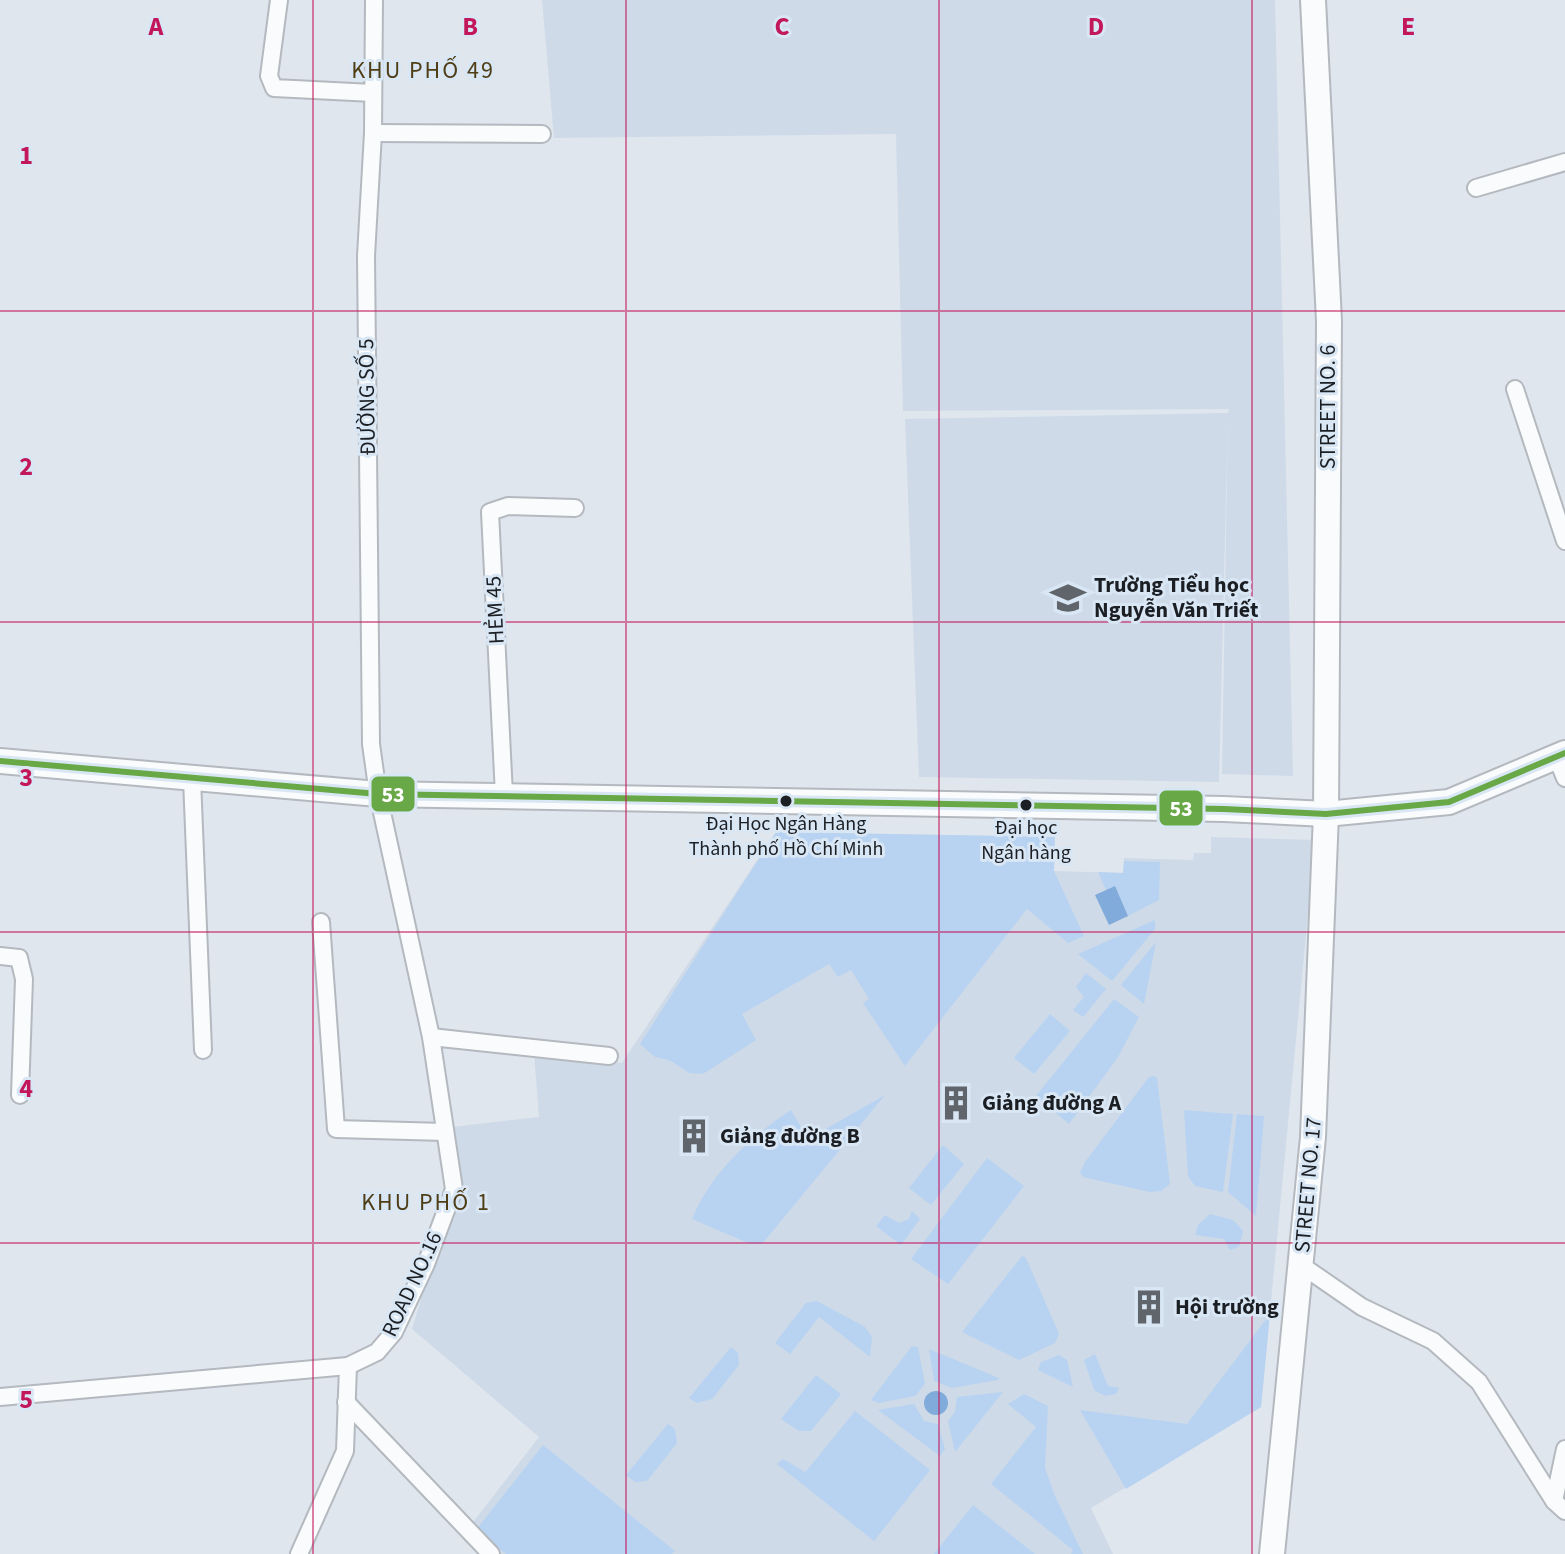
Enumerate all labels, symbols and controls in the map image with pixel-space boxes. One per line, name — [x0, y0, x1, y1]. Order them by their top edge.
text: A — [148, 8, 165, 45]
text: B — [462, 8, 478, 45]
text: C — [774, 8, 790, 45]
text: D — [1088, 8, 1104, 45]
text: E — [1401, 8, 1415, 45]
district label: KHU PHỐ 49 — [351, 53, 495, 88]
text: 1 — [19, 137, 33, 174]
street label: ĐƯỜNG SỐ 5 — [350, 338, 384, 456]
street label: STREET NO. 6 — [1312, 345, 1344, 469]
text: 2 — [19, 448, 33, 485]
place label: Trường Tiểu học Nguyễn Văn Triết — [1094, 569, 1259, 626]
street label: HẺM 45 — [477, 575, 513, 645]
school or university icon: Trường Tiểu học Nguyễn Văn Triết — [1049, 579, 1087, 617]
text: 3 — [19, 759, 33, 796]
line badge: 53 — [370, 775, 416, 813]
text: 53 — [381, 779, 405, 811]
line badge: 53 — [1158, 789, 1204, 827]
marker: Đại Học Ngân Hàng Thành phố Hồ Chí Minh — [778, 793, 794, 809]
text: 53 — [1169, 793, 1193, 825]
marker: Đại học Ngân hàng — [1018, 797, 1034, 813]
place label: Đại Học Ngân Hàng Thành phố Hồ Chí Minh — [689, 810, 883, 863]
place label: Đại học Ngân hàng — [981, 814, 1071, 867]
text: 4 — [19, 1070, 33, 1107]
building icon: Giảng đường A — [937, 1084, 975, 1122]
place label: Giảng đường A — [982, 1087, 1121, 1119]
street label: STREET NO. 17 — [1286, 1116, 1330, 1254]
building icon: Giảng đường B — [675, 1117, 713, 1155]
place label: Giảng đường B — [720, 1120, 860, 1152]
district label: KHU PHỐ 1 — [361, 1185, 491, 1220]
street label: ROAD NO.16 — [374, 1226, 450, 1342]
building icon: Hội trường — [1130, 1288, 1168, 1326]
place label: Hội trường — [1175, 1291, 1279, 1323]
text: 5 — [19, 1381, 33, 1418]

